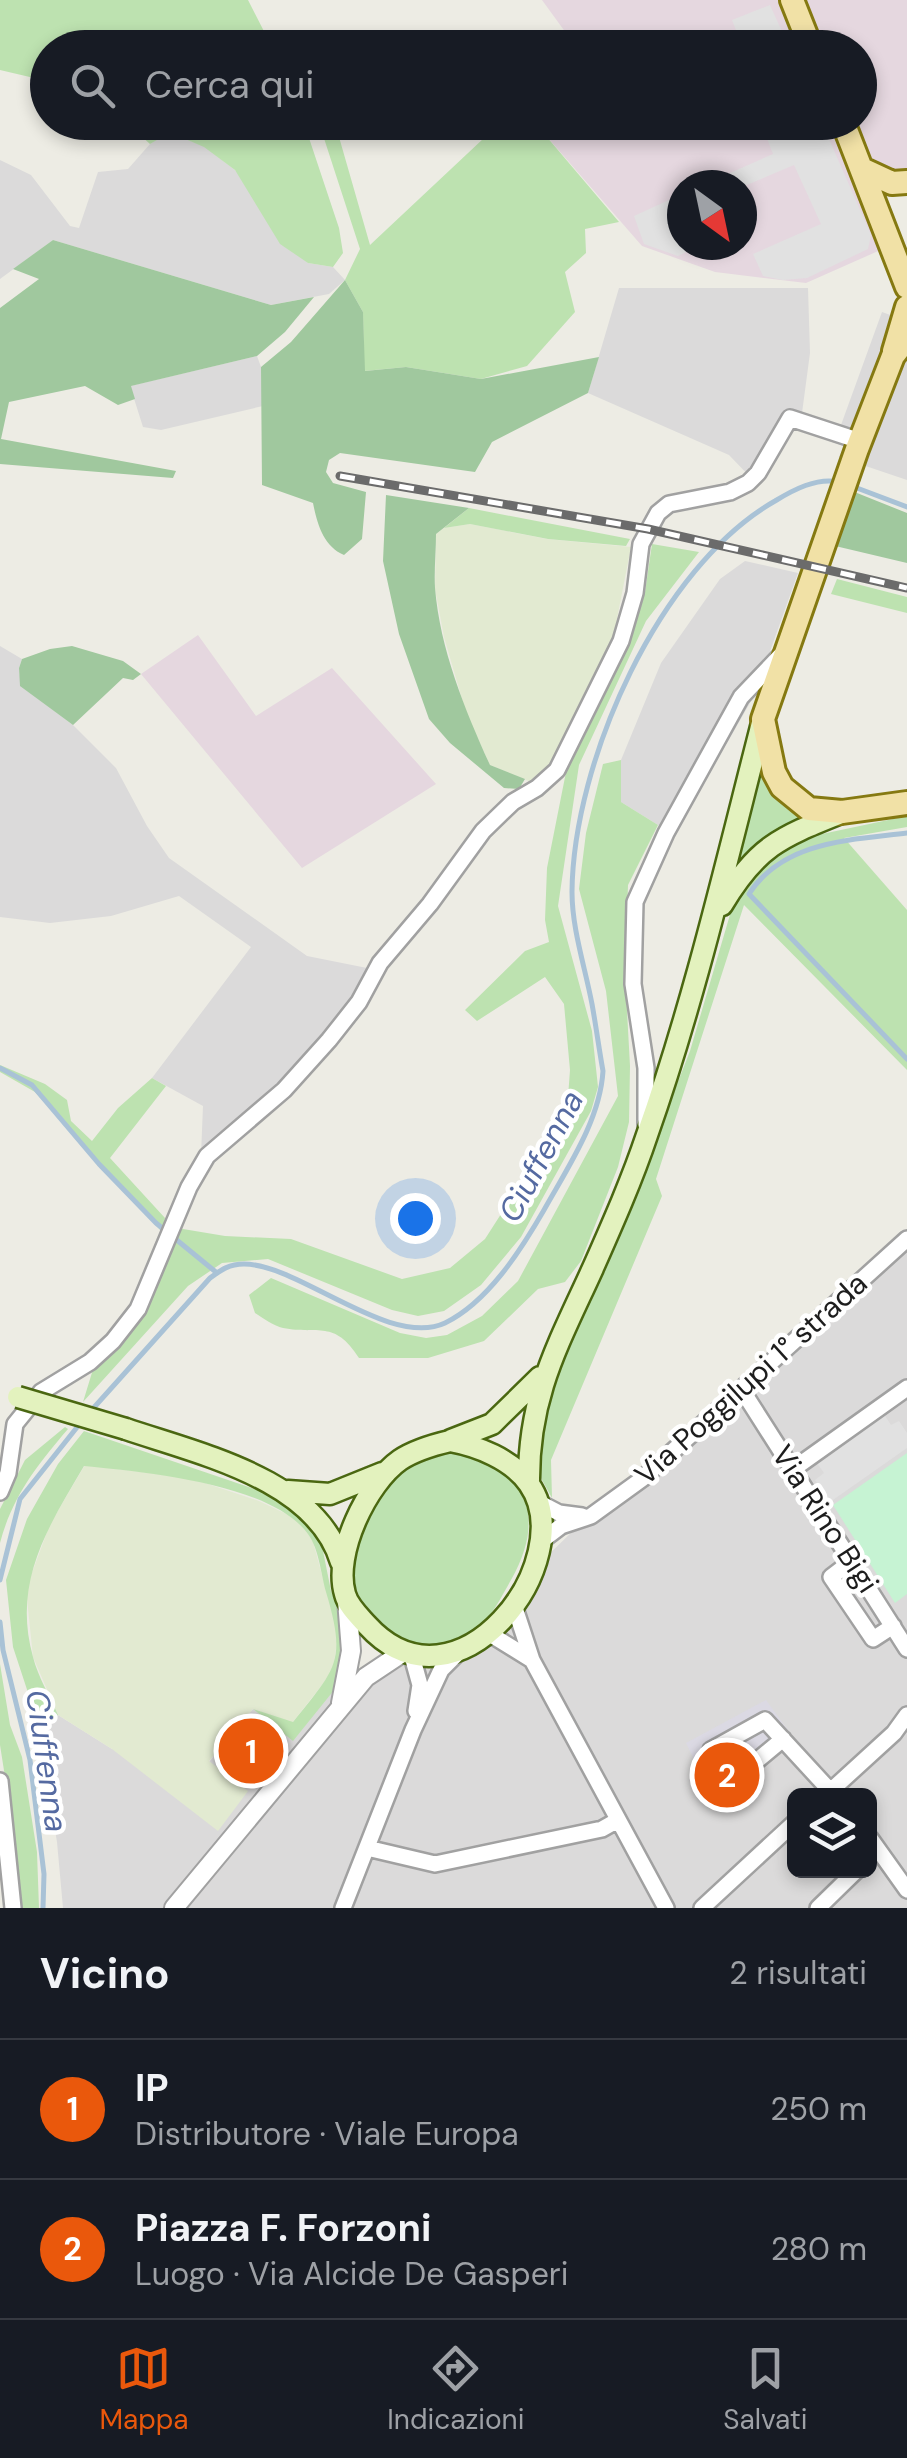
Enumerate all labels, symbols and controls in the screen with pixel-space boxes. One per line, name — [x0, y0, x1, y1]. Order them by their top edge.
search box — [30, 30, 877, 140]
icon: search — [65, 58, 120, 113]
text: Cerca qui — [145, 60, 314, 110]
north arrow — [667, 170, 757, 260]
water label: Ciuffenna — [489, 1083, 593, 1229]
your location — [390, 1193, 441, 1244]
street label: Via Poggilupi 1° strada — [626, 1264, 875, 1494]
street label: Via Rino Bigi — [763, 1437, 888, 1600]
water label: Ciuffenna — [16, 1687, 78, 1835]
pin: 1 — [218, 1714, 284, 1788]
pin: 2 — [694, 1738, 760, 1812]
map controls — [787, 1788, 877, 1878]
button: layers — [787, 1788, 877, 1878]
text: Vicino — [40, 1946, 170, 2001]
text: 2 risultati — [729, 1952, 867, 1994]
text: IP — [135, 2063, 169, 2113]
text: 1 — [67, 2088, 78, 2130]
text: 250 m — [770, 2088, 867, 2130]
text: Distributore · Viale Europa — [135, 2113, 519, 2155]
text: Piazza F. Forzoni — [135, 2203, 431, 2253]
text: 2 — [63, 2228, 82, 2270]
text: 280 m — [771, 2228, 867, 2270]
text: Luogo · Via Alcide De Gasperi — [135, 2253, 568, 2295]
tab: Mappa — [99, 2341, 188, 2438]
tab: Indicazioni — [387, 2341, 524, 2438]
tab: Salvati — [723, 2341, 808, 2438]

